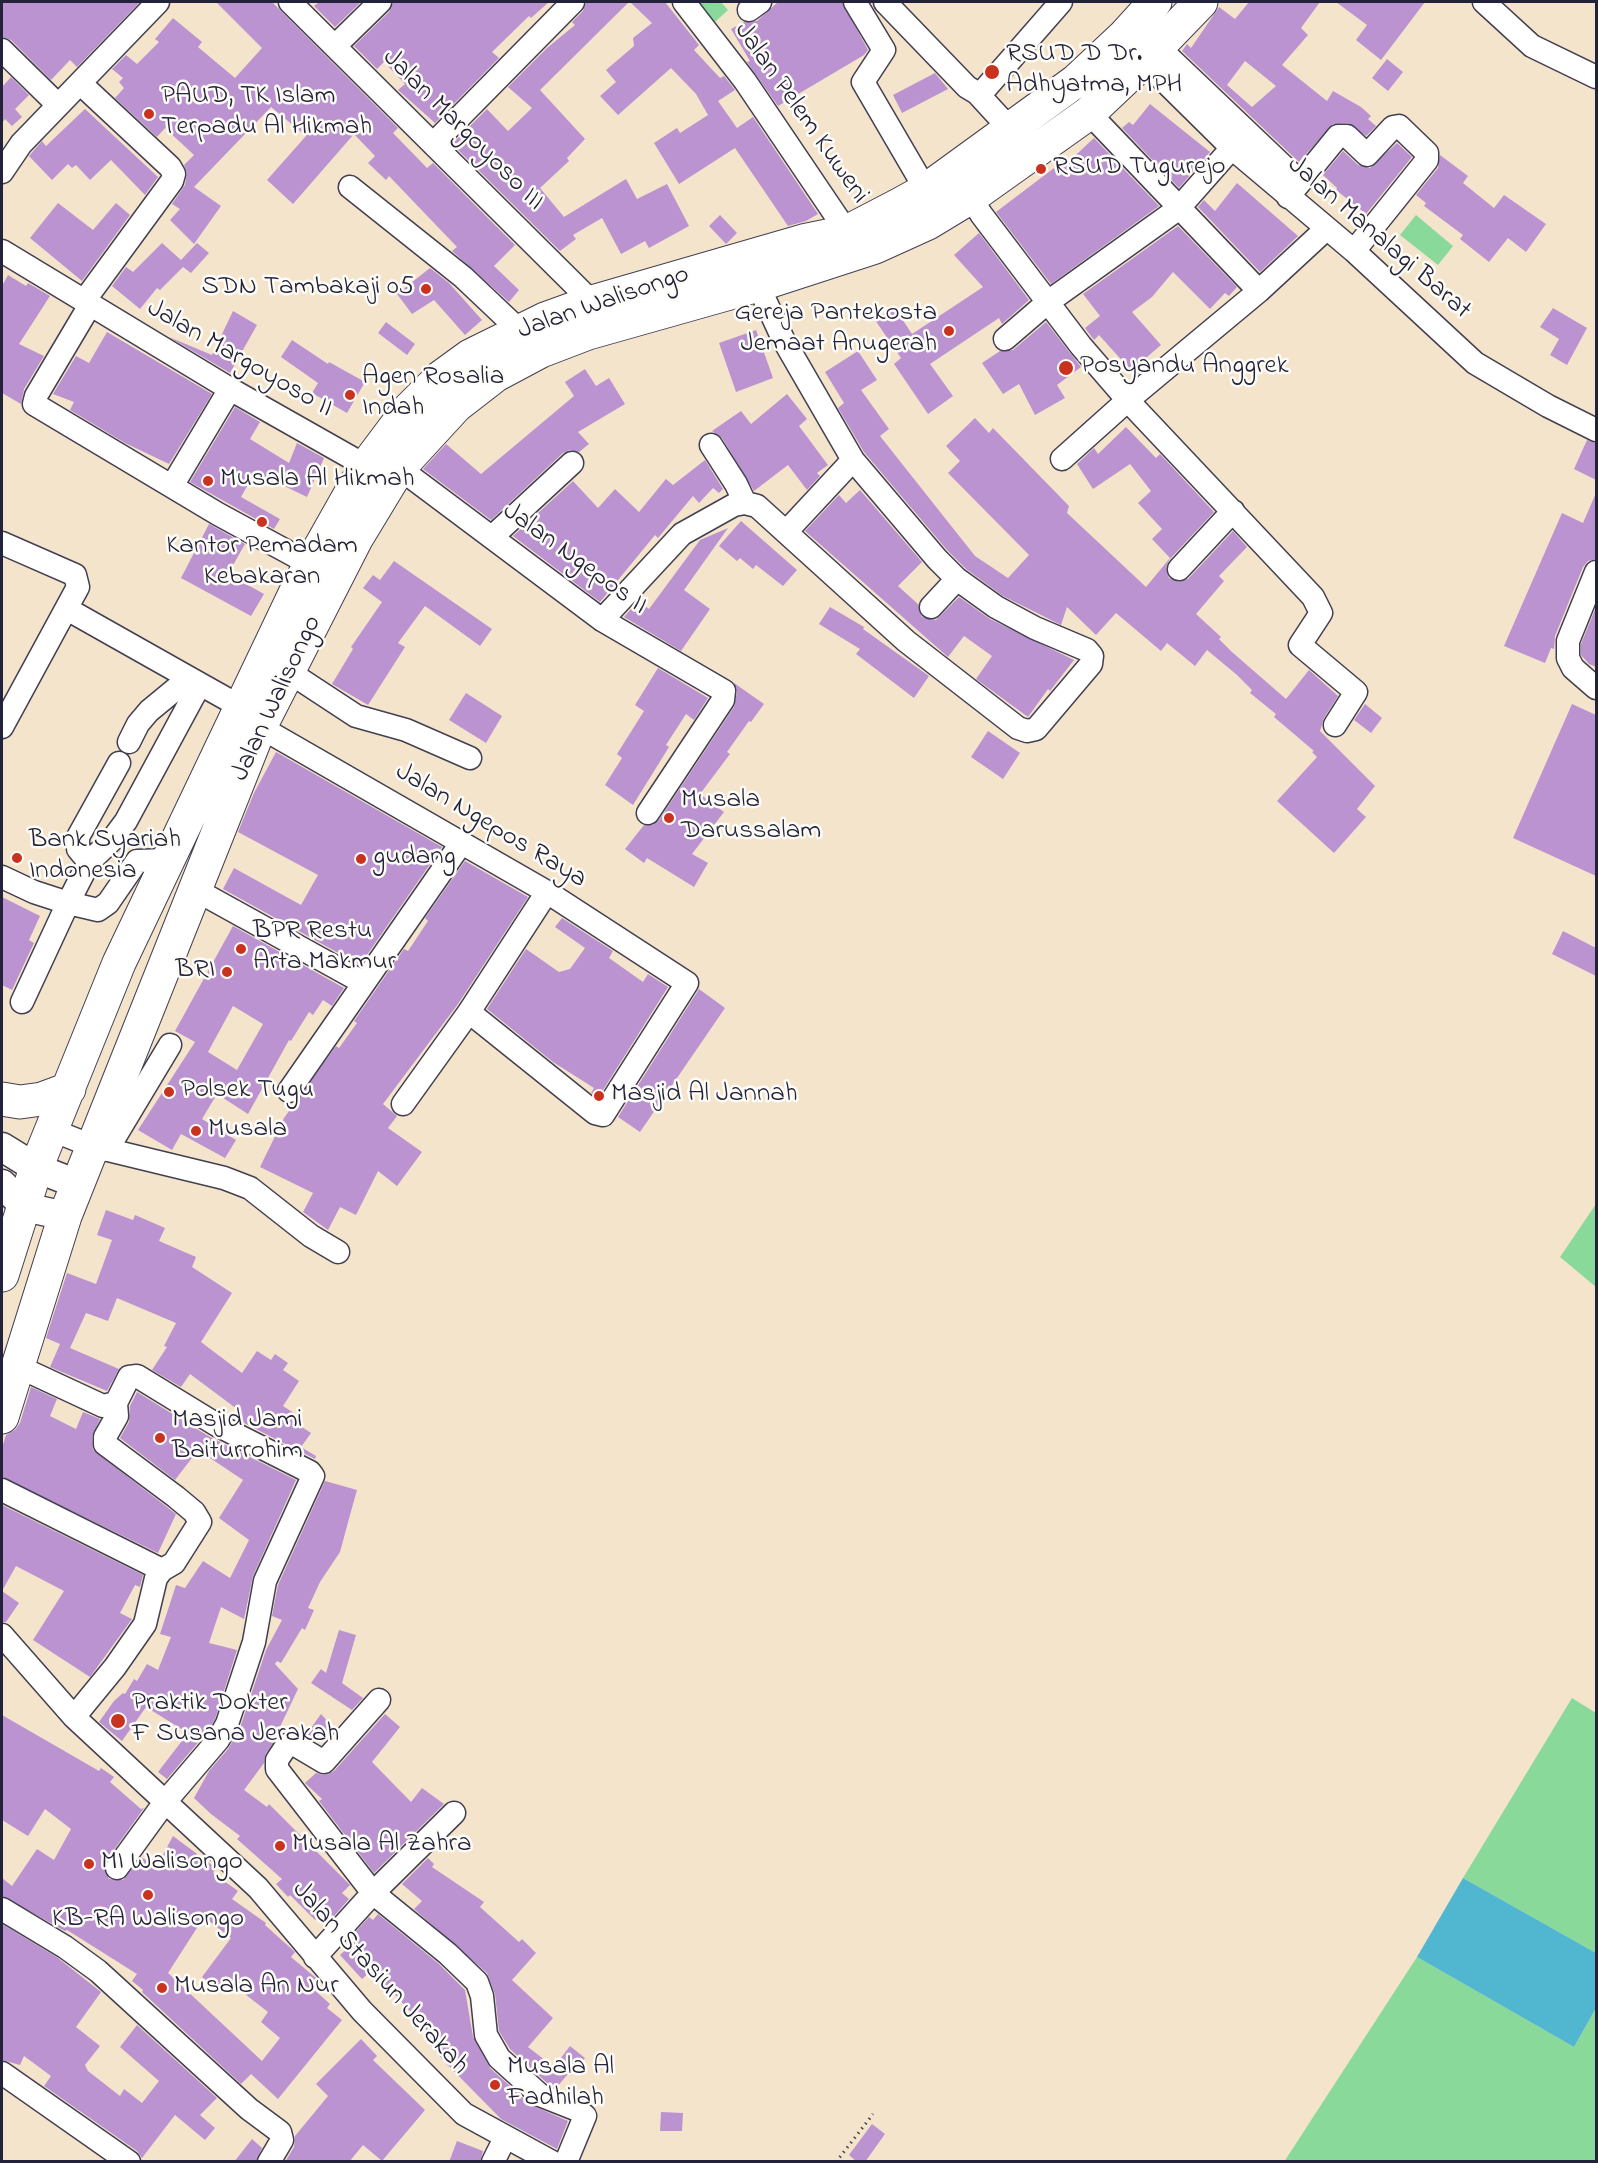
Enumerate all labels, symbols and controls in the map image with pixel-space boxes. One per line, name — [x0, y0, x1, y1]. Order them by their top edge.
street label: Jalan Pelem Kuweni — [725, 17, 875, 211]
place label: RSUD D Dr. Adhyatma, MPH — [1006, 40, 1182, 103]
street label: Jalan Margoyoso III — [374, 43, 550, 219]
marker: RSUD D Dr. Adhyatma, MPH — [983, 63, 1001, 81]
place label: PAUD, TK Islam Terpadu Al Hikmah — [161, 82, 372, 145]
marker: PAUD, TK Islam Terpadu Al Hikmah — [142, 107, 156, 121]
street label: Jalan Manalagi Barat — [1279, 150, 1477, 328]
place label: RSUD Tugurejo — [1053, 153, 1226, 185]
marker: RSUD Tugurejo — [1034, 162, 1048, 176]
street label: Jalan Walisongo — [514, 260, 694, 348]
place label: SDN Tambakaji 05 — [202, 273, 414, 305]
marker: SDN Tambakaji 05 — [419, 282, 433, 296]
street label: Jalan Margoyoso II — [140, 294, 338, 426]
place label: Gereja Pantekosta Jemaat Anugerah — [734, 299, 937, 362]
marker: Gereja Pantekosta Jemaat Anugerah — [942, 324, 956, 338]
place label: Posyandu Anggrek — [1080, 352, 1289, 384]
marker: Posyandu Anggrek — [1057, 359, 1075, 377]
place label: Agen Rosalia Indah — [362, 363, 504, 426]
marker: Agen Rosalia Indah — [343, 388, 357, 402]
place label: Musala Al Hikmah — [220, 465, 415, 497]
marker: Musala Al Hikmah — [201, 474, 215, 488]
street label: Jalan Ngepos II — [495, 497, 653, 623]
marker: Kantor Pemadam Kebakaran — [255, 515, 269, 529]
place label: Kantor Pemadam Kebakaran — [166, 532, 358, 595]
street label: Jalan Walisongo — [225, 611, 331, 787]
street label: Jalan Ngepos Raya — [388, 757, 592, 897]
place label: Musala Darussalam — [681, 786, 821, 849]
marker: Musala Darussalam — [662, 811, 676, 825]
place label: Bank Syariah Indonesia — [29, 826, 181, 889]
place label: gudang — [373, 843, 456, 875]
marker: Bank Syariah Indonesia — [10, 851, 24, 865]
marker: gudang — [354, 852, 368, 866]
place label: BPR Restu Arta Makmur — [253, 917, 396, 980]
marker: BPR Restu Arta Makmur — [234, 942, 248, 956]
place label: BRI — [176, 956, 215, 988]
marker: BRI — [220, 965, 234, 979]
place label: Polsek Tugu — [181, 1076, 314, 1108]
place label: Masjid Al Jannah — [611, 1080, 798, 1112]
marker: Polsek Tugu — [162, 1085, 176, 1099]
marker: Masjid Al Jannah — [592, 1089, 606, 1103]
place label: Musala — [208, 1115, 287, 1147]
marker: Musala — [189, 1124, 203, 1138]
place label: Masjid Jami Baiturrohim — [172, 1406, 303, 1469]
marker: Masjid Jami Baiturrohim — [153, 1431, 167, 1445]
place label: Praktik Dokter F Susana Jerakah — [132, 1689, 339, 1752]
marker: Praktik Dokter F Susana Jerakah — [109, 1712, 127, 1730]
place label: Musala Al Zahra — [292, 1830, 472, 1862]
marker: Musala Al Zahra — [273, 1839, 287, 1853]
place label: MI Walisongo — [101, 1848, 243, 1880]
marker: MI Walisongo — [82, 1857, 96, 1871]
street label: Jalan Stasiun Jerakah — [284, 1875, 474, 2083]
marker: KB-RA Walisongo — [141, 1888, 155, 1902]
place label: KB-RA Walisongo — [52, 1905, 244, 1937]
place label: Musala An Nur — [174, 1972, 339, 2004]
marker: Musala An Nur — [155, 1981, 169, 1995]
place label: Musala Al Fadhilah — [507, 2053, 614, 2116]
marker: Musala Al Fadhilah — [488, 2078, 502, 2092]

